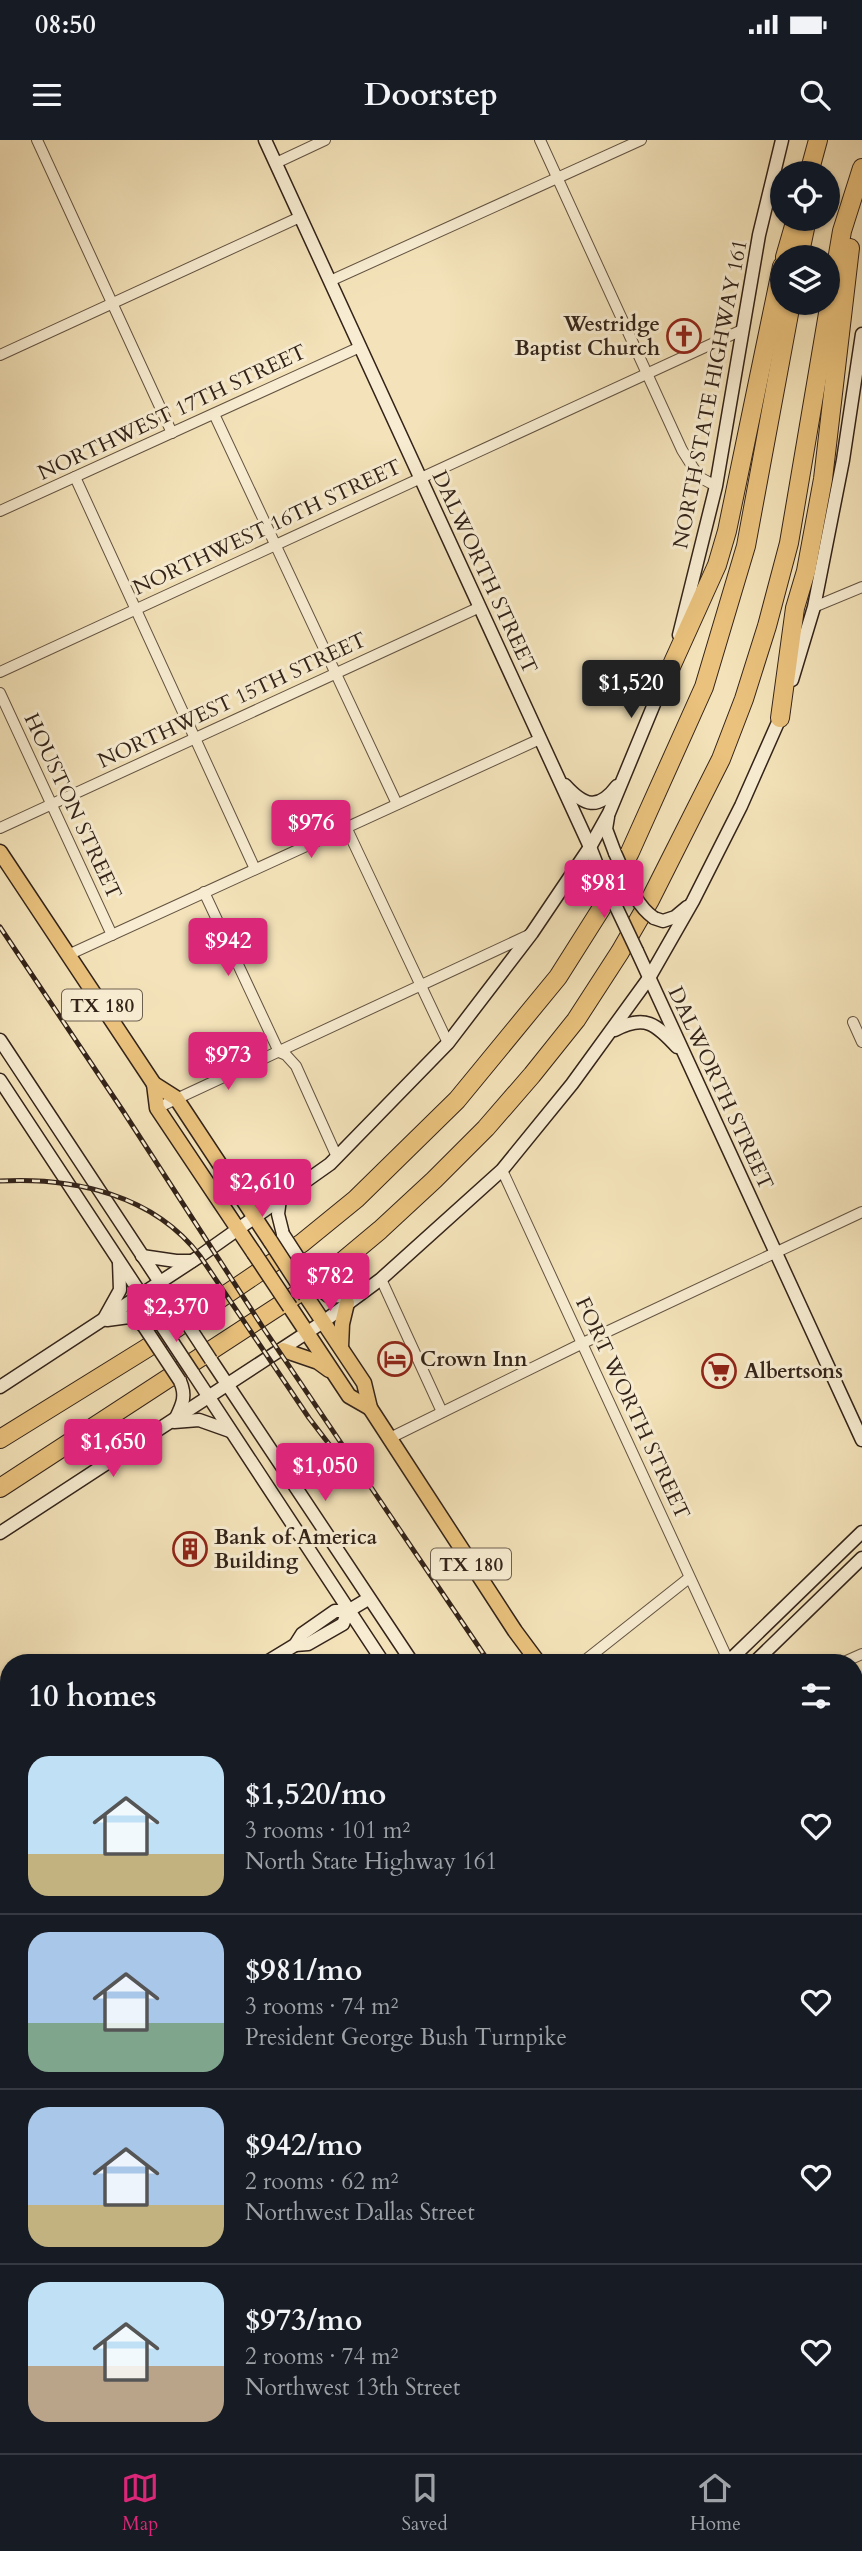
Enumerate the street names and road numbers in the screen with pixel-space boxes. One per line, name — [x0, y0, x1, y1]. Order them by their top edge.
street label: NORTH STATE HIGHWAY 161 — [666, 237, 755, 551]
street label: NORTHWEST 17TH STREET — [33, 337, 311, 488]
street label: NORTHWEST 16TH STREET — [128, 452, 406, 603]
street label: DALWORTH STREET — [425, 466, 544, 678]
street label: NORTHWEST 15TH STREET — [93, 625, 371, 776]
street label: HOUSTON STREET — [17, 708, 128, 904]
street label: DALWORTH STREET — [661, 982, 780, 1194]
road number: TX 180 — [62, 990, 142, 1020]
street label: FORT WORTH STREET — [568, 1292, 697, 1524]
road number: TX 180 — [431, 1548, 511, 1580]

